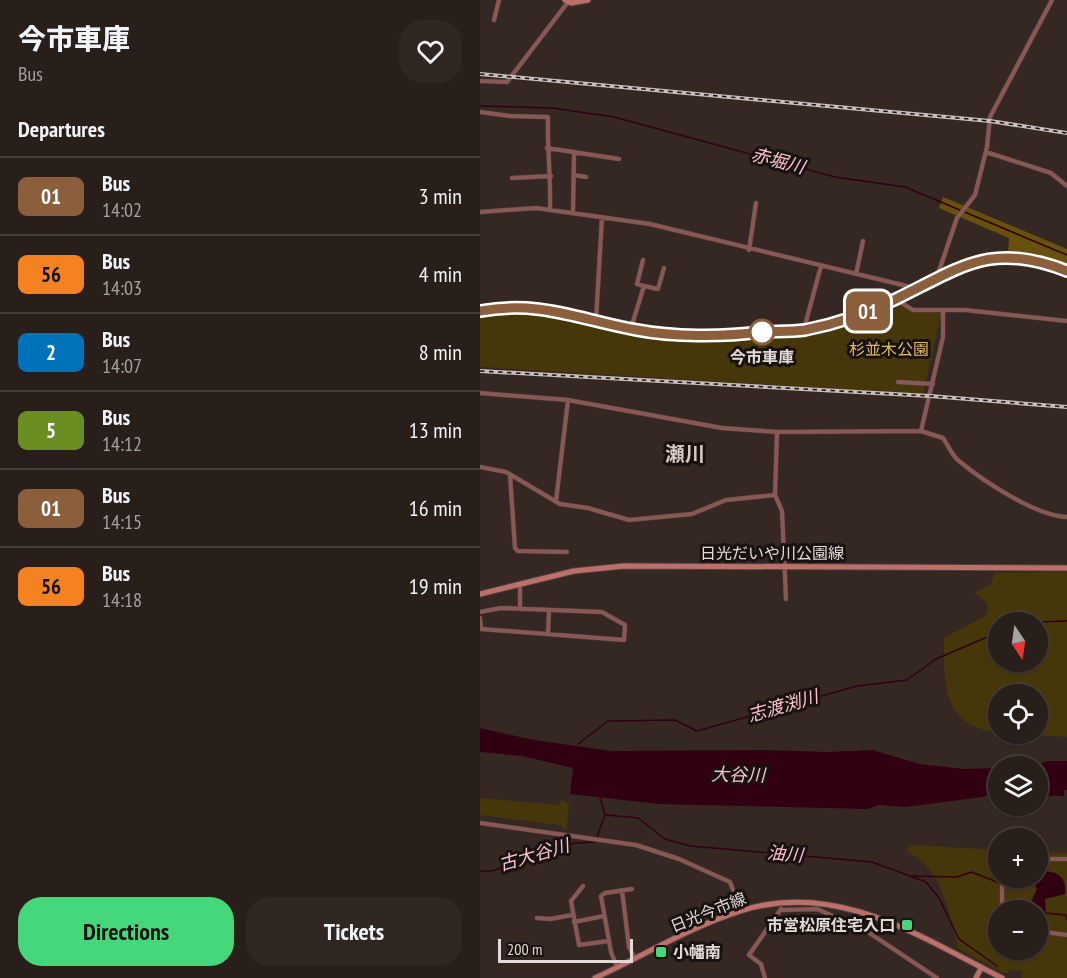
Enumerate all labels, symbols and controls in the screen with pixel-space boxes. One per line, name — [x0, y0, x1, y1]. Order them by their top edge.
text: 今市車庫 — [18, 20, 130, 57]
button: heart — [399, 20, 462, 83]
text: Bus — [18, 61, 43, 87]
text: Departures — [18, 115, 105, 143]
water label: 赤堀川 — [749, 142, 809, 179]
text: Bus — [102, 169, 130, 197]
text: 3 min — [419, 182, 462, 210]
text: 01 — [41, 183, 61, 210]
text: 14:02 — [102, 197, 142, 223]
text: Bus — [102, 247, 130, 275]
text: 4 min — [419, 260, 462, 288]
text: 56 — [41, 261, 61, 288]
text: 14:03 — [102, 275, 142, 301]
line badge: 01 — [841, 292, 895, 330]
text: 01 — [858, 298, 878, 325]
marker: 今市車庫 — [749, 319, 775, 345]
text: Bus — [102, 325, 130, 353]
text: 8 min — [419, 338, 462, 366]
text: 2 — [46, 339, 56, 366]
park label: 杉並木公園 — [849, 339, 929, 359]
place label: 今市車庫 — [730, 347, 794, 367]
text: 14:07 — [102, 353, 142, 379]
text: Bus — [102, 403, 130, 431]
text: 13 min — [409, 416, 462, 444]
text: 5 — [46, 417, 56, 444]
text: 14:12 — [102, 431, 142, 457]
district label: 瀬川 — [665, 441, 705, 467]
text: Bus — [102, 481, 130, 509]
text: 16 min — [409, 494, 462, 522]
text: 01 — [41, 495, 61, 522]
text: 14:15 — [102, 509, 142, 535]
street label: 日光だいや川公園線 — [700, 543, 844, 563]
text: Bus — [102, 559, 130, 587]
text: 19 min — [409, 572, 462, 600]
text: 56 — [41, 573, 61, 600]
text: 14:18 — [102, 587, 142, 613]
north arrow — [988, 612, 1048, 672]
map controls — [988, 612, 1048, 960]
water label: 志渡渕川 — [745, 684, 823, 726]
button: locate — [988, 684, 1048, 744]
button: layers — [988, 756, 1048, 816]
water label: 大谷川 — [711, 763, 767, 787]
button: + — [988, 828, 1048, 888]
water label: 古大谷川 — [496, 833, 574, 875]
water label: 油川 — [766, 840, 806, 867]
street label: 日光今市線 — [667, 888, 749, 936]
button: Directions — [18, 897, 234, 966]
button: Tickets — [246, 897, 462, 966]
button: − — [988, 900, 1048, 960]
place label: 市営松原住宅入口 — [767, 915, 895, 935]
marker: 市営松原住宅入口 — [900, 918, 914, 932]
scale bar — [498, 936, 633, 964]
text: 200 m — [507, 939, 542, 959]
place label: 小幡南 — [673, 942, 721, 962]
marker: 小幡南 — [654, 945, 668, 959]

